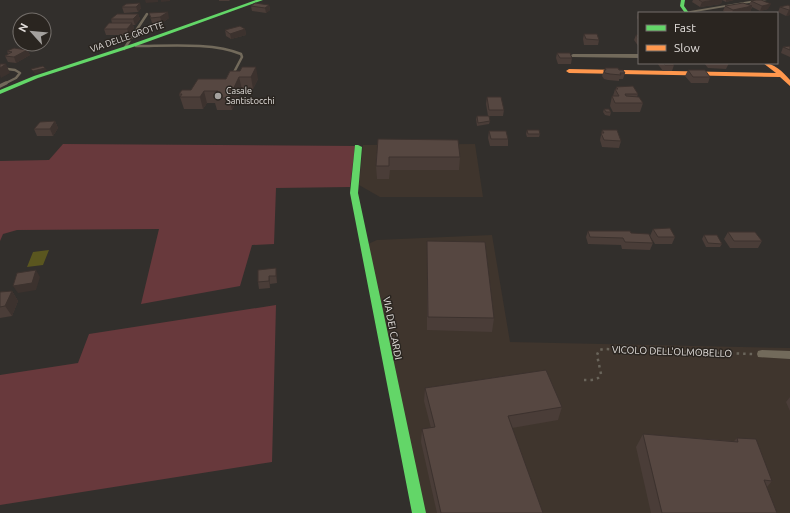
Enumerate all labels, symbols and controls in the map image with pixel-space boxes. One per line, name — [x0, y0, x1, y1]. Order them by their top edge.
north arrow — [12, 12, 52, 52]
legend — [638, 12, 778, 64]
street label: VIA DELLE GROTTE — [89, 20, 165, 54]
text: N — [16, 21, 30, 34]
text: Fast — [674, 21, 696, 34]
text: Slow — [674, 41, 700, 54]
place label: Casale Santistocchi — [226, 86, 275, 106]
marker: Casale Santistocchi — [213, 91, 223, 101]
street label: VIA DEI CARDI — [381, 296, 404, 361]
street label: VICOLO DELL'OLMOBELLO — [612, 344, 733, 359]

